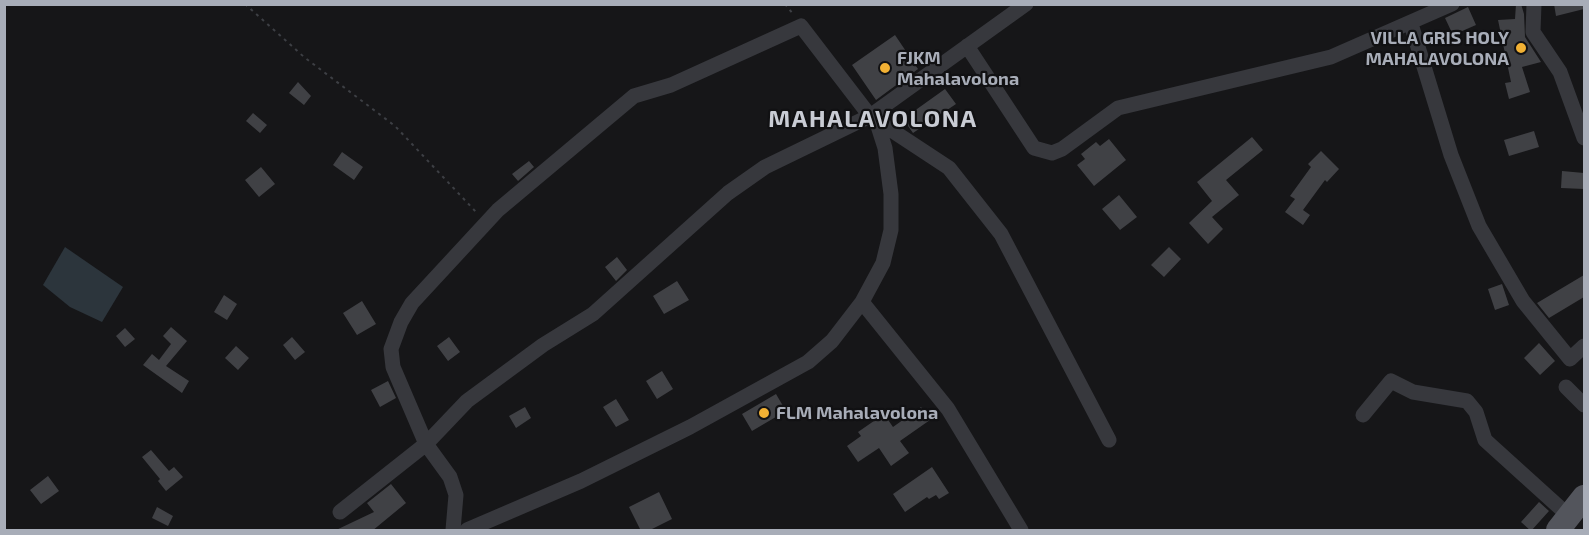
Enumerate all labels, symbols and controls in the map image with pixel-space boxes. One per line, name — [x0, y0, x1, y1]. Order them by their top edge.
place label: VILLA GRIS HOLY MAHALAVOLONA — [1365, 27, 1509, 70]
marker: VILLA GRIS HOLY MAHALAVOLONA — [1514, 41, 1528, 55]
place label: FJKM Mahalavolona — [897, 47, 1019, 90]
marker: FJKM Mahalavolona — [878, 61, 892, 75]
district label: MAHALAVOLONA — [768, 105, 978, 133]
place label: FLM Mahalavolona — [776, 402, 938, 424]
marker: FLM Mahalavolona — [757, 406, 771, 420]

